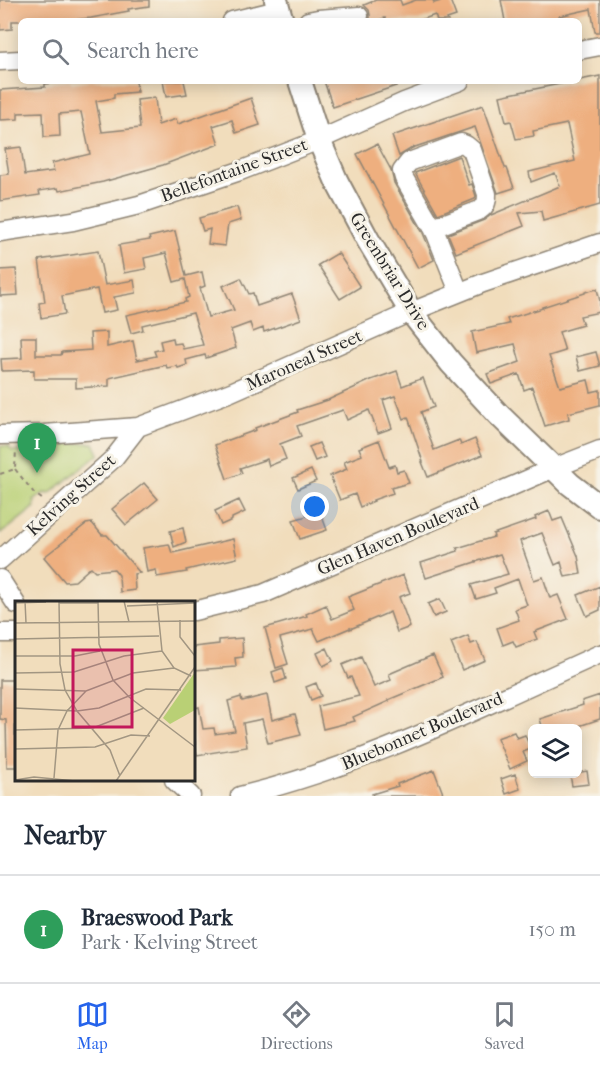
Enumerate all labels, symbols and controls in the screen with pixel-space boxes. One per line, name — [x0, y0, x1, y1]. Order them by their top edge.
search box — [18, 18, 582, 84]
icon: search — [39, 35, 72, 68]
text: Search here — [87, 38, 199, 64]
street label: Bellefontaine Street — [158, 134, 311, 207]
street label: Greenbriar Drive — [345, 209, 434, 334]
street label: Maroneal Street — [243, 325, 366, 396]
pin: 1 — [18, 424, 57, 473]
street label: Kelving Street — [23, 450, 120, 541]
your location — [300, 492, 329, 521]
street label: Glen Haven Boulevard — [314, 493, 482, 580]
inset map — [15, 601, 195, 781]
street label: Bluebonnet Boulevard — [339, 688, 506, 775]
map controls — [528, 724, 582, 778]
button: layers — [528, 724, 582, 778]
text: Nearby — [24, 820, 106, 851]
text: Braeswood Park — [81, 905, 232, 931]
text: 1 — [40, 918, 47, 941]
text: 150 m — [528, 918, 576, 941]
text: Park · Kelving Street — [81, 931, 258, 954]
tab: Map — [76, 998, 109, 1053]
tab: Directions — [261, 998, 333, 1053]
tab: Saved — [484, 998, 524, 1053]

